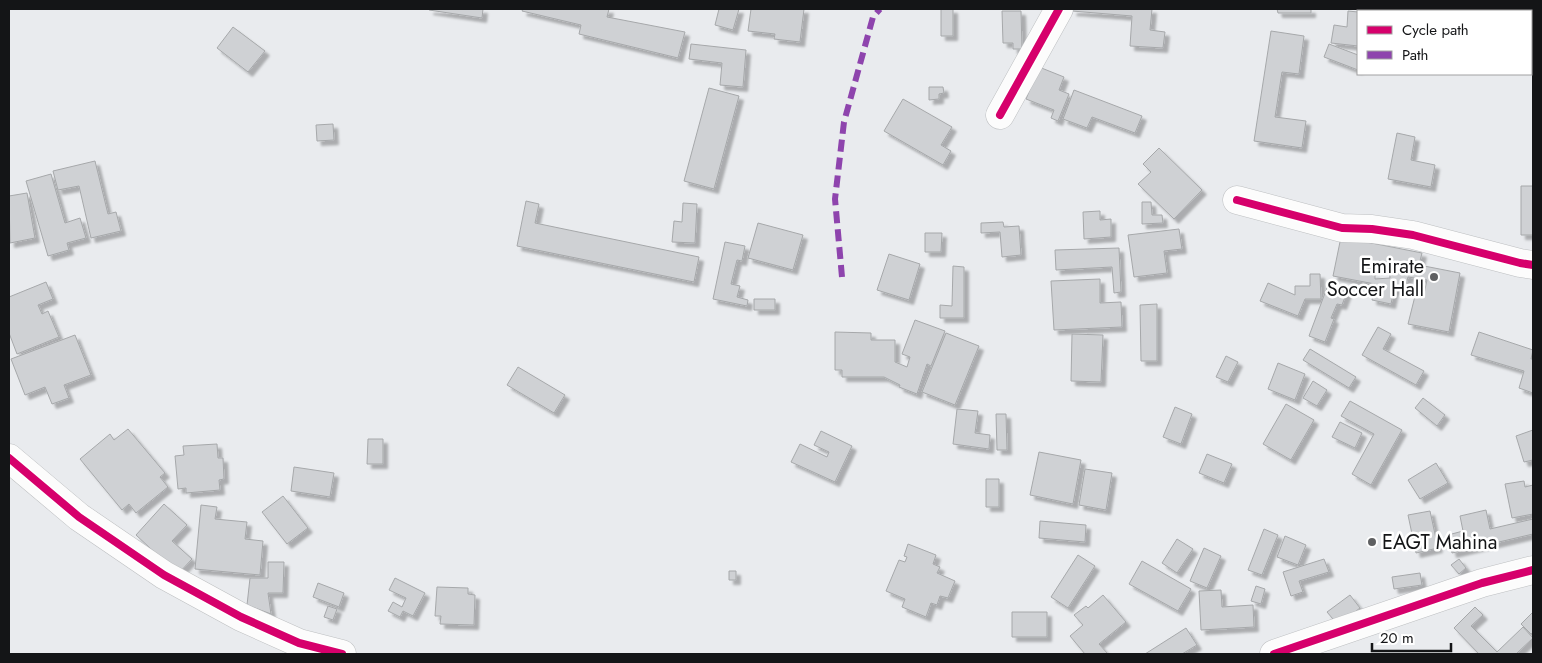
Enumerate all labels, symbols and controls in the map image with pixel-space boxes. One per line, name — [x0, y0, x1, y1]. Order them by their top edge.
legend — [1357, 10, 1532, 75]
text: Cycle path — [1402, 19, 1469, 41]
text: Path — [1402, 44, 1428, 66]
place label: Emirate Soccer Hall — [1327, 252, 1424, 304]
marker: Emirate Soccer Hall — [1428, 271, 1440, 283]
place label: EAGT Mahina — [1382, 528, 1497, 557]
marker: EAGT Mahina — [1366, 536, 1378, 548]
scale bar — [1372, 620, 1451, 652]
text: 20 m — [1380, 627, 1414, 649]

